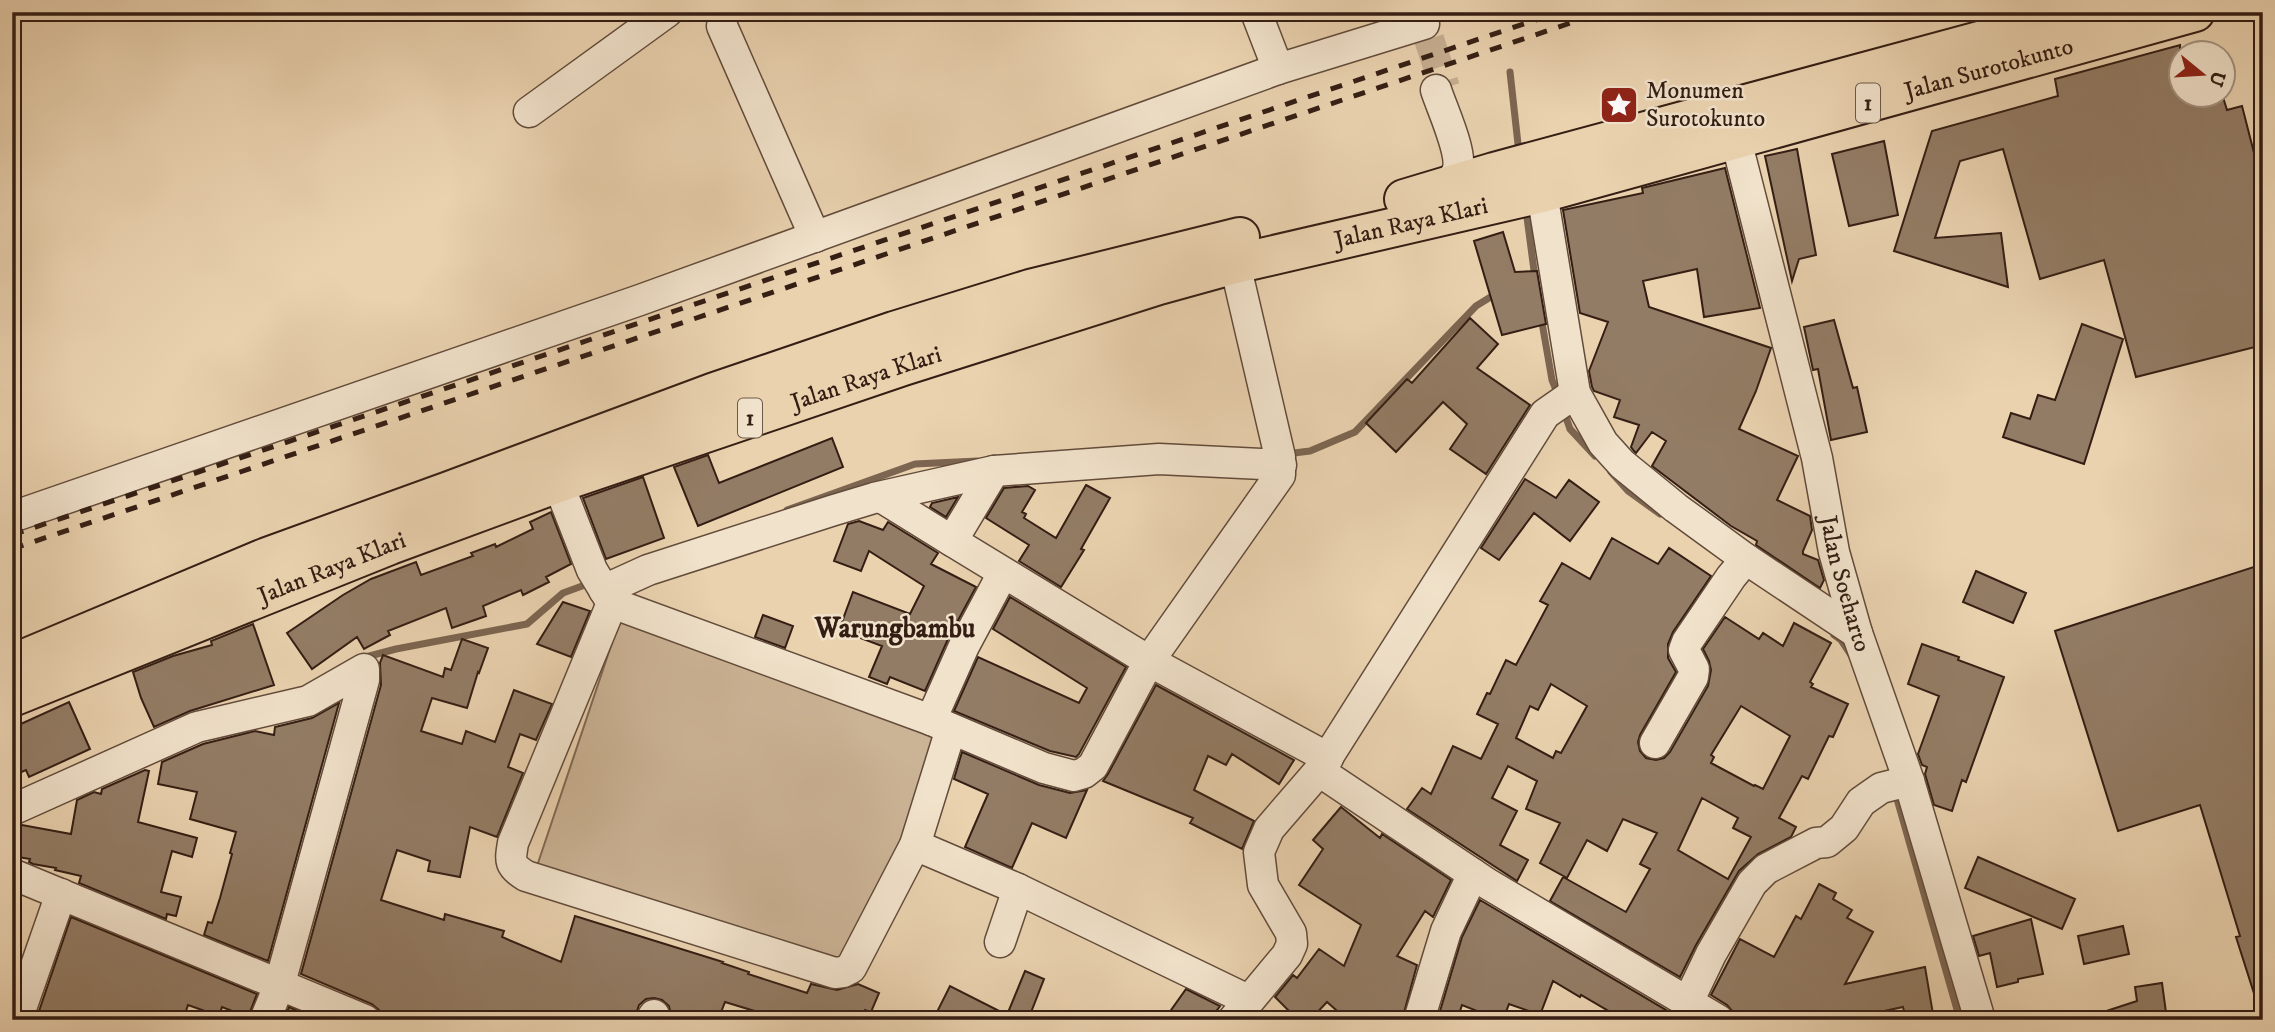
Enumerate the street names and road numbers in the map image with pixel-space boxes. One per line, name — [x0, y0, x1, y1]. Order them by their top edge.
street label: Jalan Surotokunto — [1899, 31, 2077, 107]
road number: 1 — [1856, 83, 1880, 122]
street label: Jalan Raya Klari — [1330, 191, 1491, 256]
street label: Jalan Raya Klari — [785, 340, 945, 418]
road number: 1 — [738, 398, 762, 438]
street label: Jalan Soeharto — [1812, 511, 1877, 656]
street label: Jalan Raya Klari — [252, 525, 410, 612]

